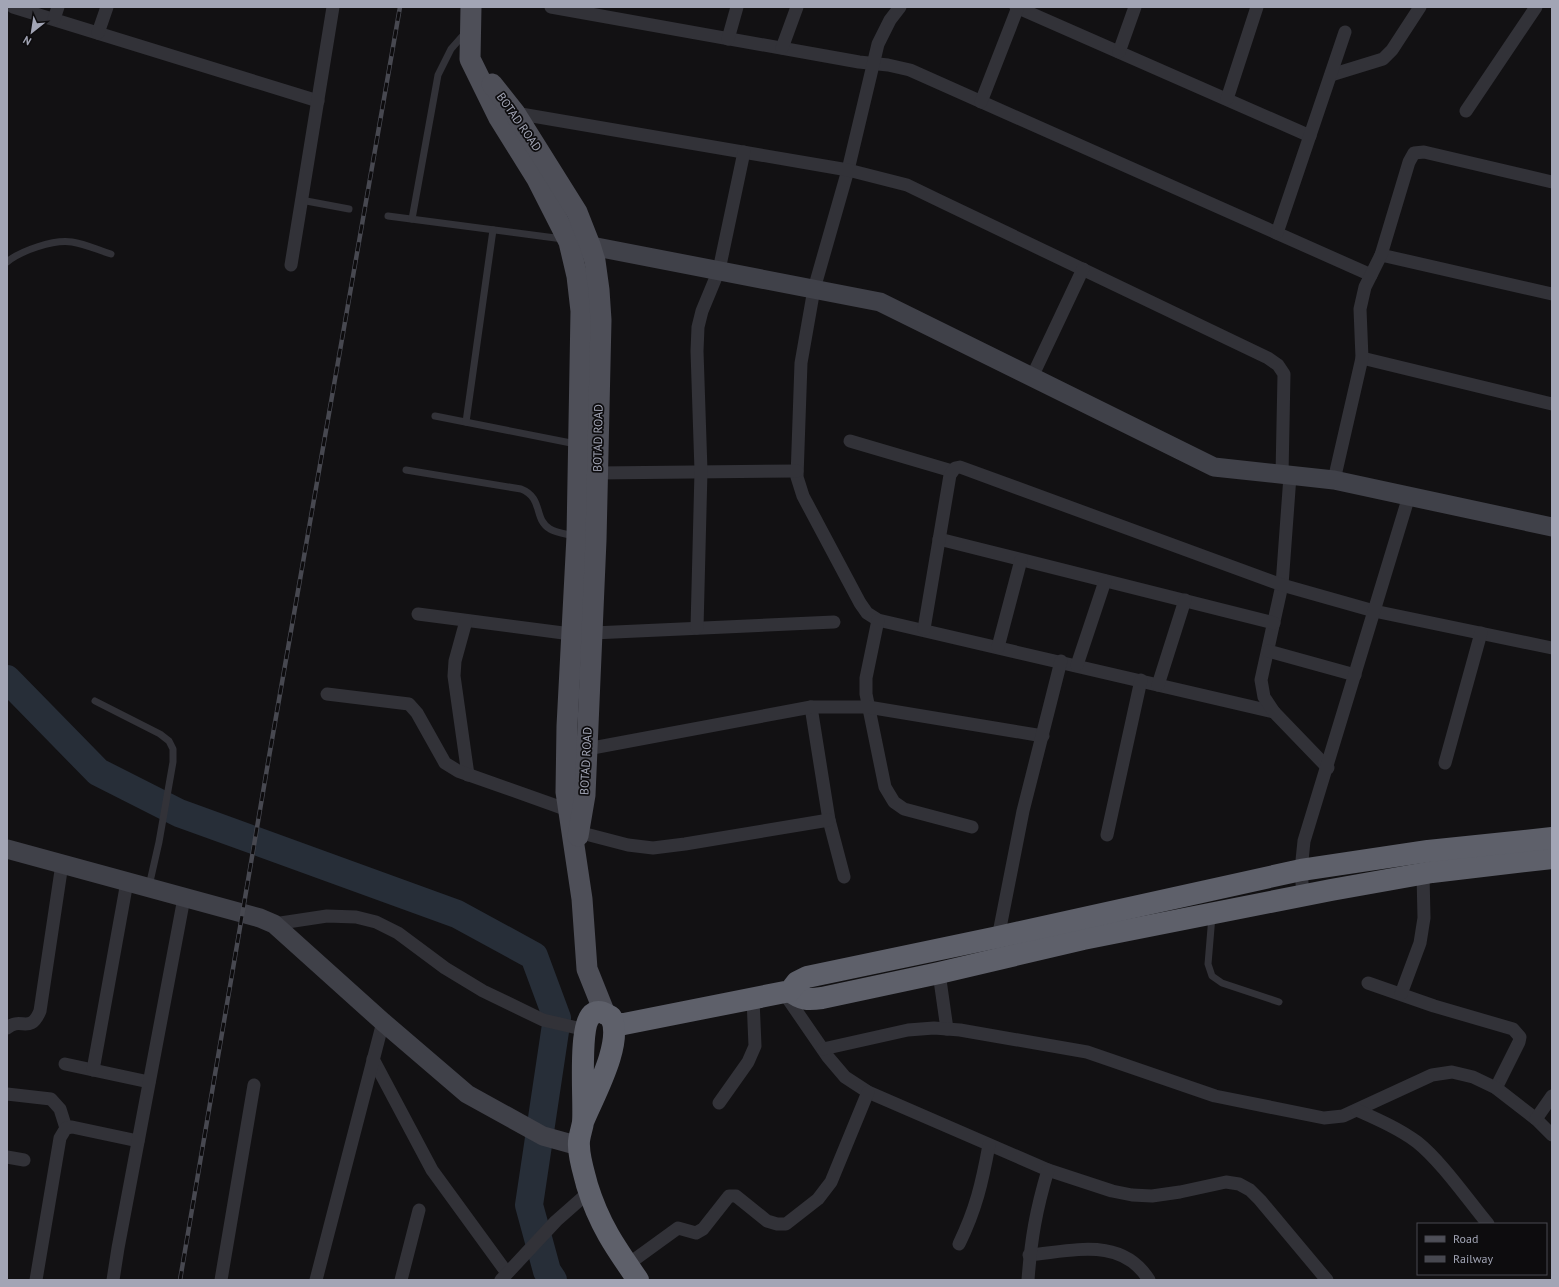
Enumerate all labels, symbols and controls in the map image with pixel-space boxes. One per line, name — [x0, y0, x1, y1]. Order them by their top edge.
north arrow — [12, 12, 52, 52]
text: N — [20, 33, 34, 49]
street label: BOTAD ROAD — [494, 90, 545, 154]
street label: BOTAD ROAD — [589, 404, 606, 472]
street label: BOTAD ROAD — [576, 727, 595, 795]
legend — [1417, 1223, 1547, 1275]
text: Road — [1453, 1231, 1478, 1246]
text: Railway — [1453, 1251, 1493, 1266]

